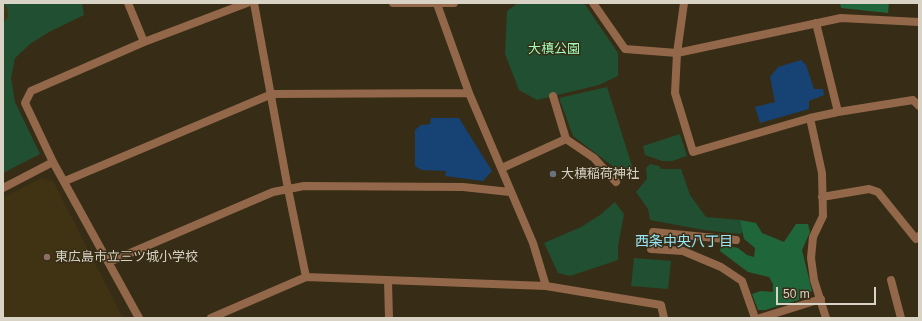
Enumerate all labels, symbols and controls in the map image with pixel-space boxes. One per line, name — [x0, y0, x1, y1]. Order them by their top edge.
park label: 大槙公園 — [528, 41, 580, 57]
place label: 大槙稲荷神社 — [561, 166, 639, 182]
marker: 大槙稲荷神社 — [548, 169, 558, 179]
district label: 西条中央八丁目 — [635, 234, 733, 250]
place label: 東広島市立三ツ城小学校 — [55, 249, 198, 265]
marker: 東広島市立三ツ城小学校 — [42, 252, 52, 262]
scale bar — [778, 279, 878, 305]
text: 50 m — [783, 287, 810, 301]

